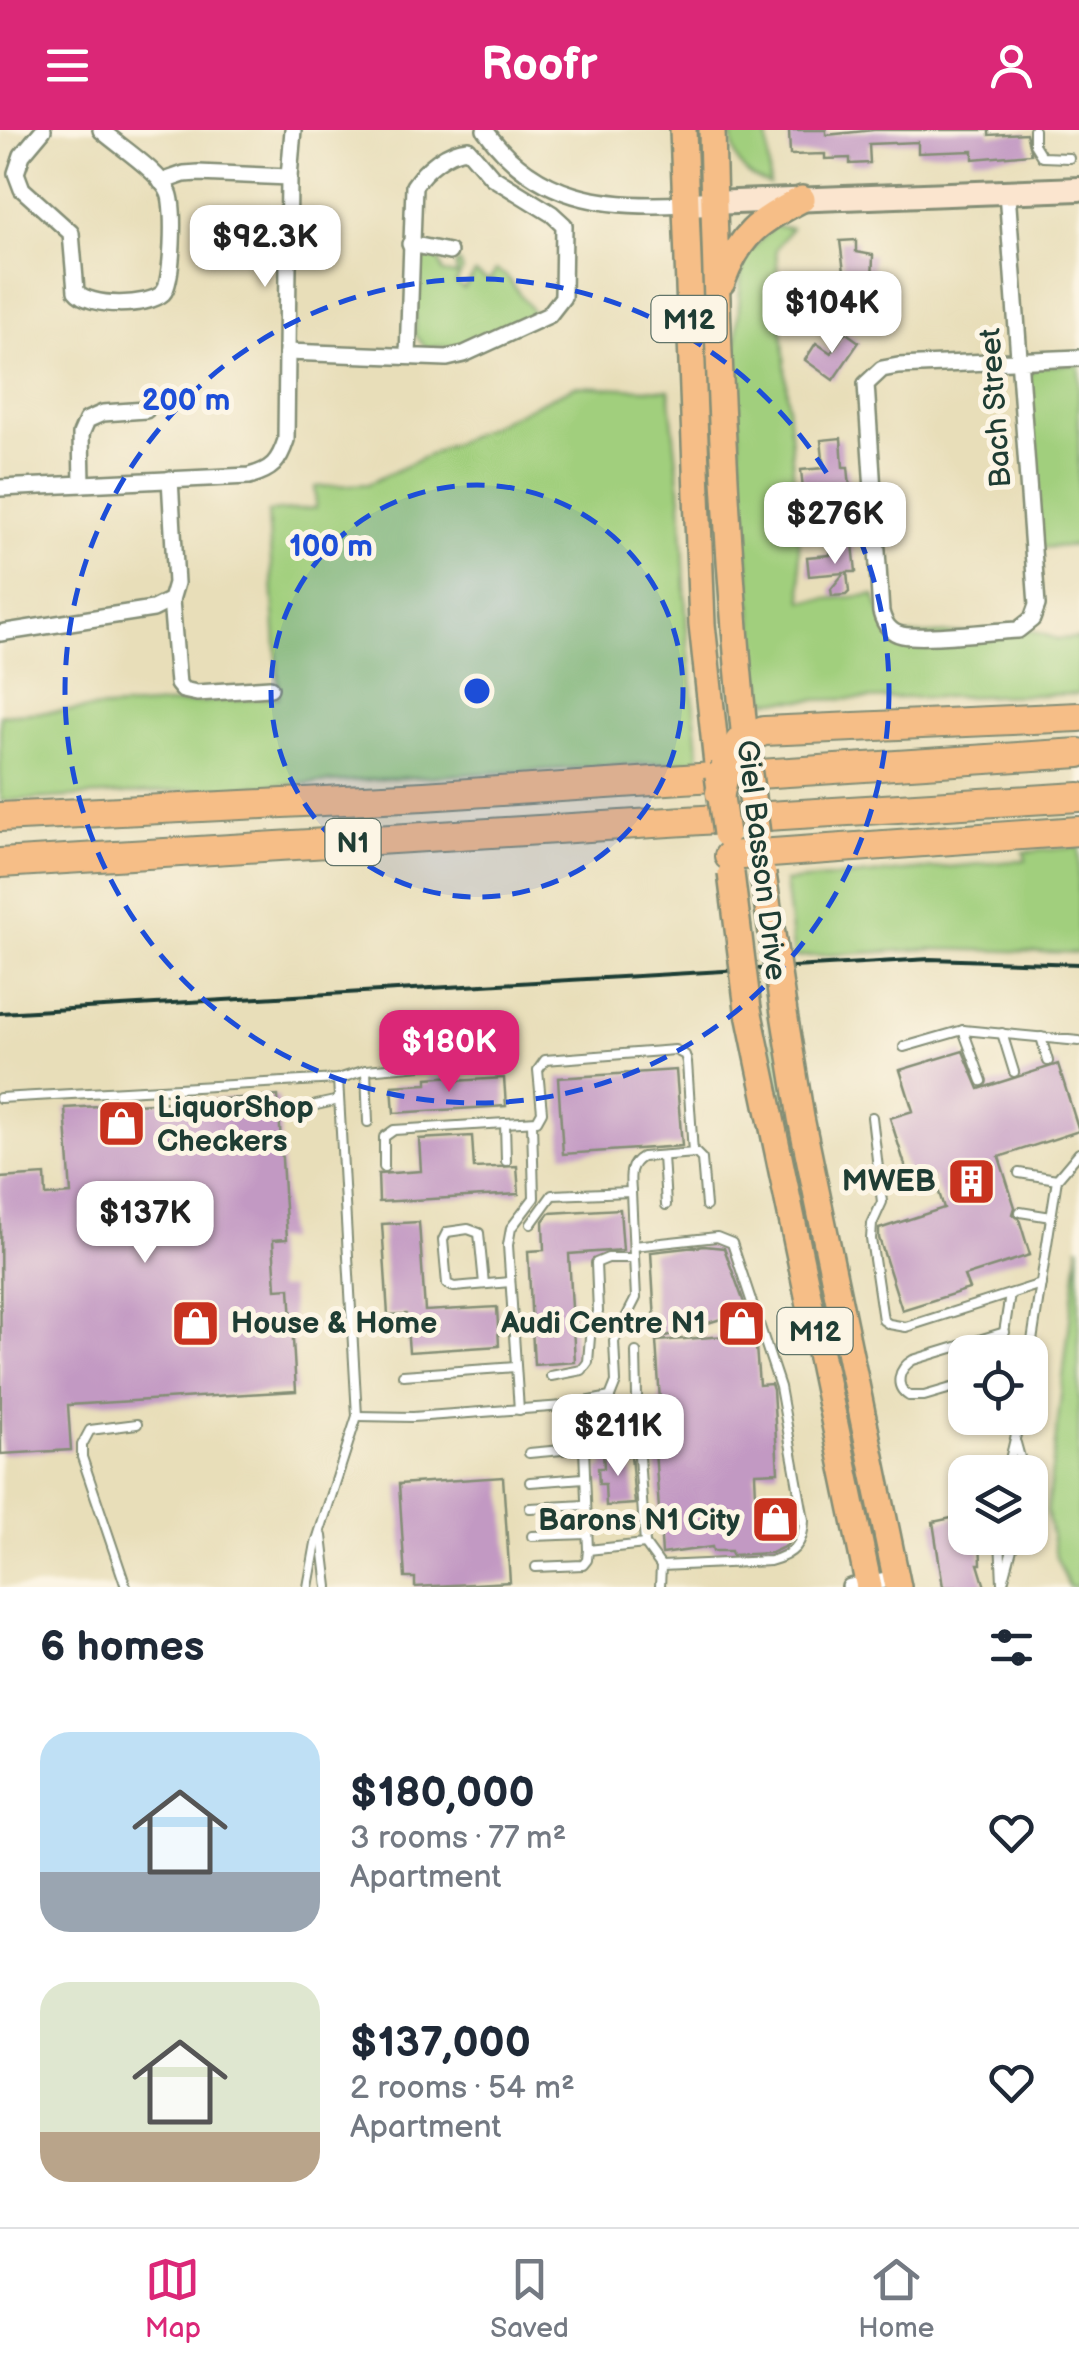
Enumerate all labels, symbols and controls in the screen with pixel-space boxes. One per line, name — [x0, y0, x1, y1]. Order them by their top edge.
icon: menu — [40, 38, 95, 93]
text: Roofr — [482, 38, 597, 93]
icon: person — [984, 38, 1039, 93]
pin: $92.3K — [184, 205, 346, 290]
text: $92.3K — [212, 218, 318, 257]
pin: $104K — [762, 271, 902, 356]
text: $104K — [784, 284, 880, 323]
road number: M12 — [652, 296, 726, 342]
street label: Bach Street — [972, 327, 1020, 489]
text: 200 m — [142, 383, 230, 419]
pin: $276K — [765, 482, 905, 567]
text: $276K — [786, 495, 884, 534]
text: 100 m — [289, 529, 373, 565]
centre of rings — [459, 673, 495, 709]
street label: Giel Basson Drive — [728, 738, 794, 982]
road number: N1 — [326, 819, 380, 865]
pin: $180K — [379, 1010, 519, 1095]
text: $180K — [401, 1023, 497, 1062]
place label: LiquorShop Checkers — [157, 1090, 314, 1160]
shop icon: LiquorShop Checkers — [96, 1098, 148, 1150]
building icon: MWEB — [945, 1155, 997, 1207]
place label: MWEB — [842, 1164, 936, 1200]
pin: $137K — [75, 1181, 215, 1266]
text: $137K — [99, 1194, 191, 1233]
shop icon: House & Home — [170, 1297, 222, 1349]
shop icon: Audi Centre N1 — [715, 1297, 767, 1349]
place label: House & Home — [231, 1306, 437, 1342]
place label: Audi Centre N1 — [500, 1306, 706, 1342]
road number: M12 — [778, 1308, 852, 1354]
map controls — [948, 1335, 1048, 1555]
button: locate — [948, 1335, 1048, 1435]
pin: $211K — [548, 1394, 688, 1479]
text: $211K — [574, 1407, 662, 1446]
button: layers — [948, 1455, 1048, 1555]
shop icon: Barons N1 City — [749, 1494, 801, 1546]
place label: Barons N1 City — [538, 1503, 740, 1539]
icon: filters — [984, 1620, 1039, 1675]
text: 6 homes — [40, 1622, 204, 1673]
text: $180,000 — [350, 1768, 535, 1819]
icon: home — [120, 1772, 240, 1892]
icon: heart — [984, 1805, 1039, 1860]
text: 3 rooms · 77 m² — [350, 1819, 566, 1858]
text: Apartment — [350, 1858, 501, 1897]
text: $137,000 — [350, 2018, 531, 2069]
icon: home — [120, 2022, 240, 2142]
icon: heart — [984, 2055, 1039, 2110]
text: 2 rooms · 54 m² — [350, 2069, 575, 2108]
text: Apartment — [350, 2108, 501, 2147]
tab: Map — [145, 2252, 201, 2345]
tab: Saved — [490, 2252, 569, 2345]
tab: Home — [858, 2252, 934, 2345]

